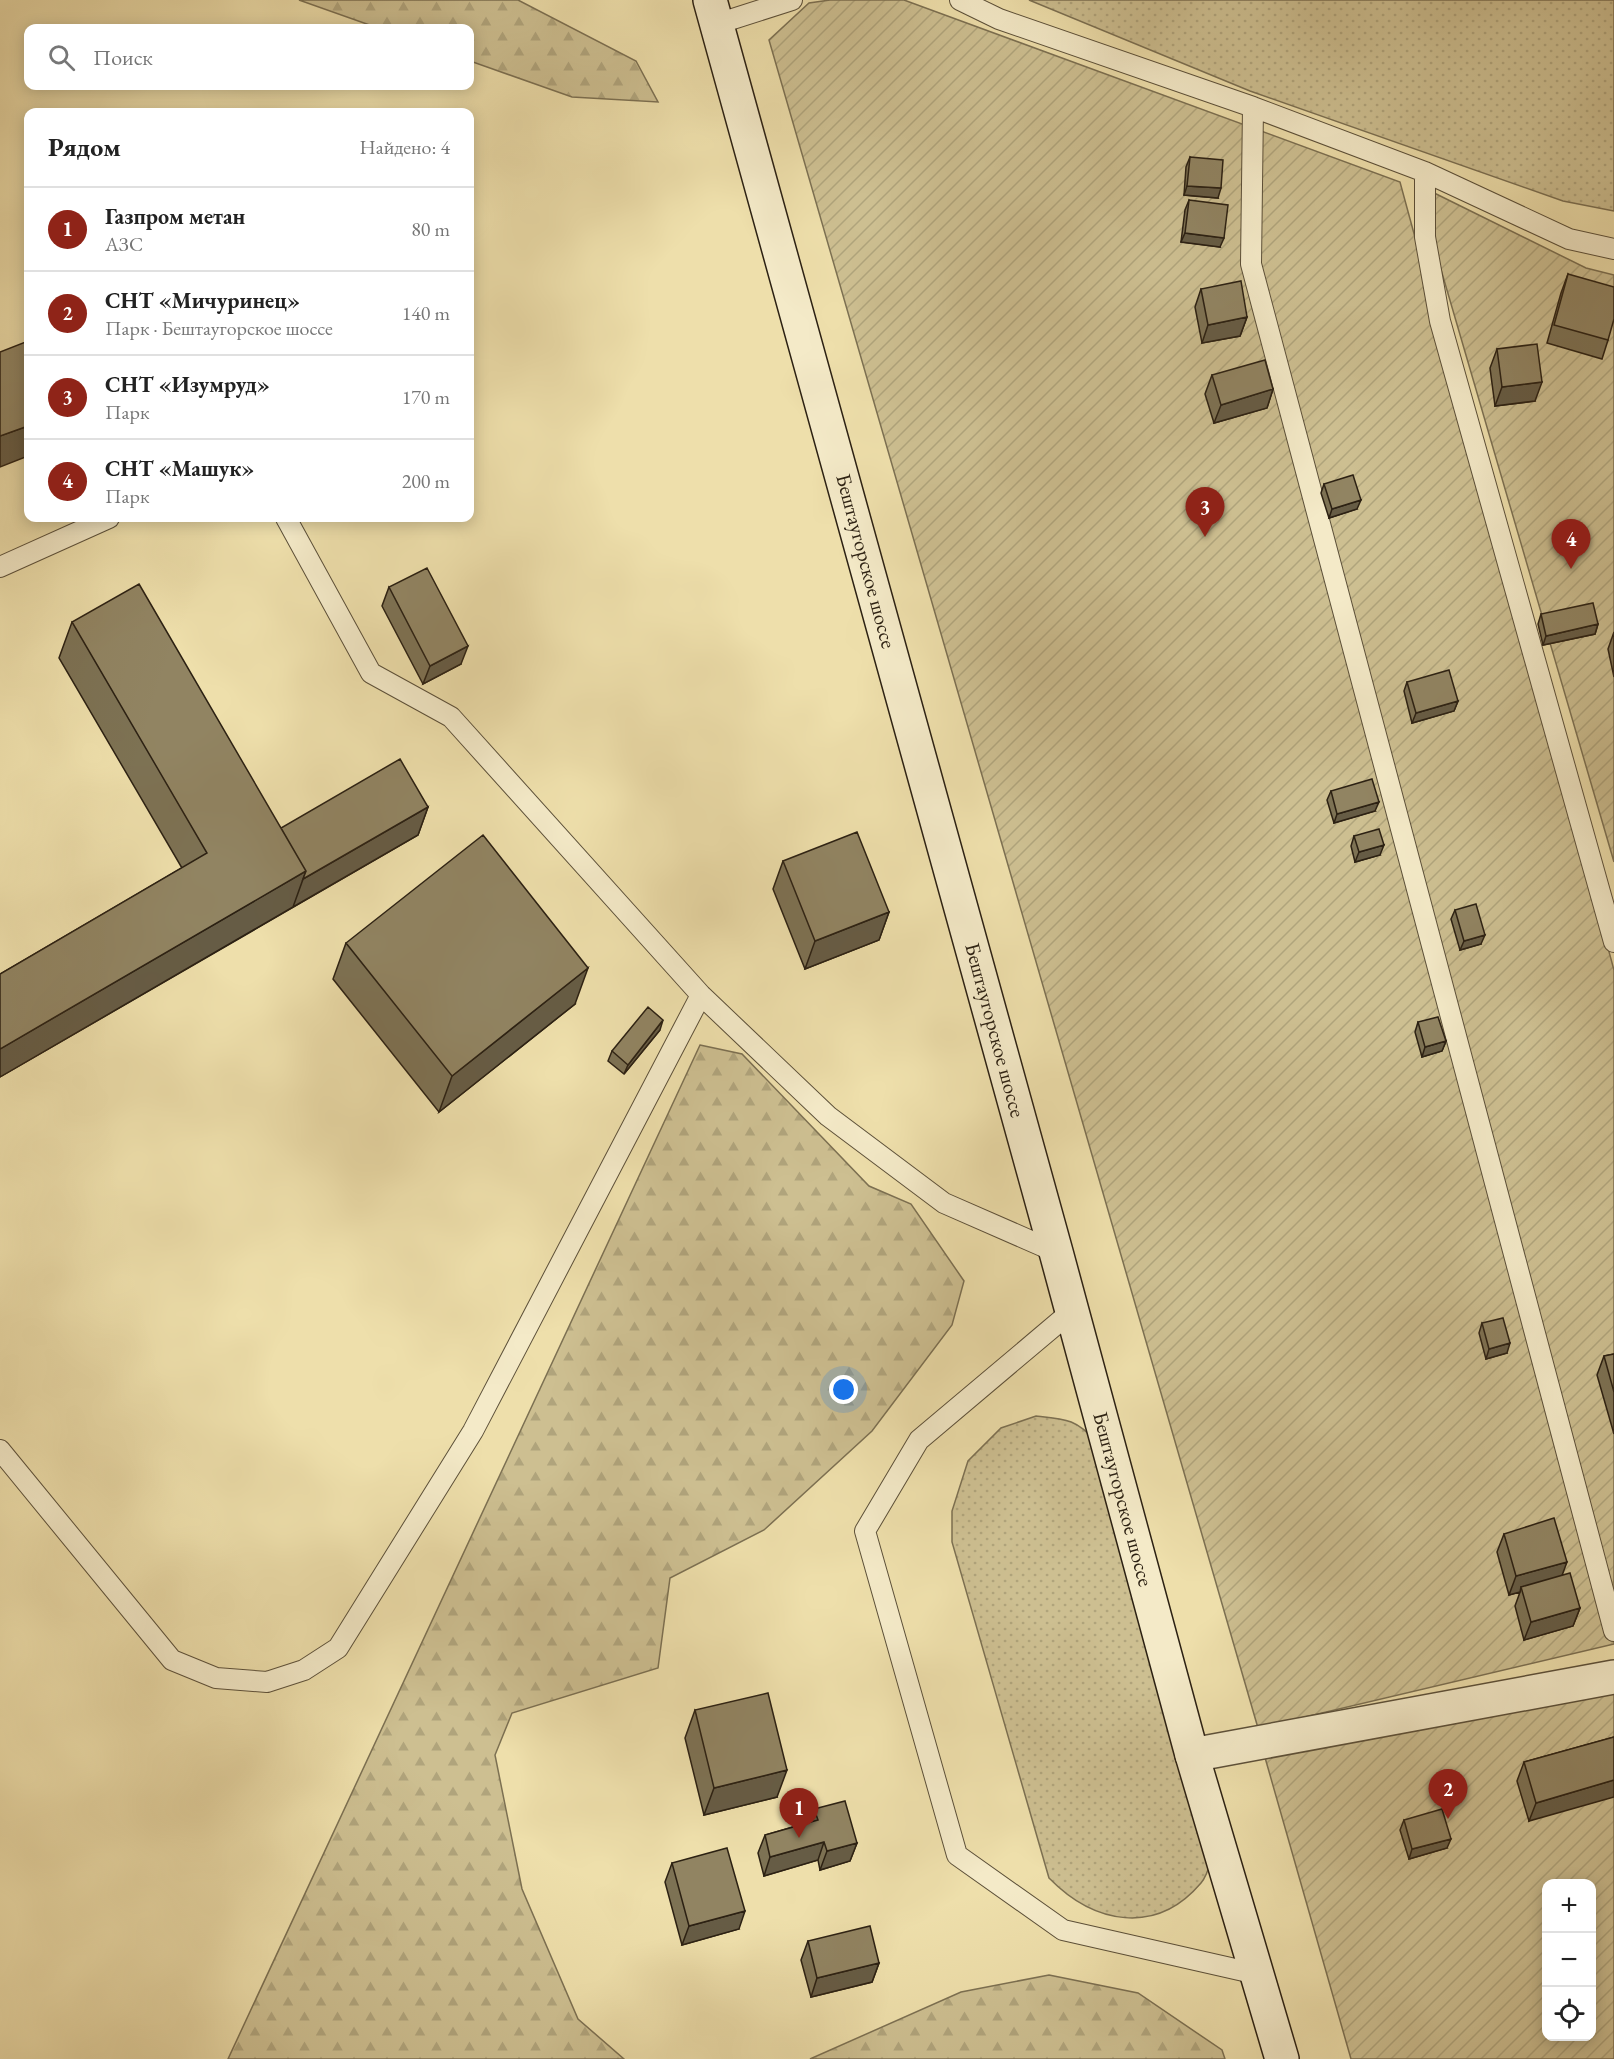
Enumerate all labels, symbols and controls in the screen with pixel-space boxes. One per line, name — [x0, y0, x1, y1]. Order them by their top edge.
search box — [24, 24, 474, 90]
icon: search — [45, 41, 78, 74]
text: Поиск — [93, 43, 153, 72]
text: Рядом — [48, 130, 121, 164]
text: Найдено: 4 — [359, 134, 450, 160]
text: Газпром метан — [105, 202, 245, 231]
text: 1 — [62, 216, 73, 242]
text: 80 m — [411, 216, 450, 242]
text: АЗС — [105, 231, 143, 257]
text: СНТ «Мичуринец» — [105, 286, 300, 315]
text: 2 — [62, 300, 73, 326]
text: 140 m — [402, 300, 450, 326]
text: Парк · Бештаугорское шоссе — [105, 315, 333, 341]
text: СНТ «Изумруд» — [105, 370, 270, 399]
text: 3 — [62, 384, 73, 410]
text: 170 m — [402, 384, 450, 410]
text: Парк — [105, 399, 149, 425]
text: СНТ «Машук» — [105, 454, 254, 483]
text: 4 — [62, 468, 73, 494]
text: 200 m — [402, 468, 450, 494]
street label: Бештаугорское шоссе — [830, 471, 903, 651]
text: Парк — [105, 483, 149, 509]
pin: 3 — [1186, 488, 1224, 537]
pin: 4 — [1552, 520, 1590, 569]
street label: Бештаугорское шоссе — [959, 940, 1032, 1120]
your location — [829, 1375, 858, 1404]
street label: Бештаугорское шоссе — [1087, 1409, 1160, 1589]
pin: 2 — [1428, 1770, 1468, 1819]
pin: 1 — [780, 1788, 818, 1838]
map controls — [1542, 1879, 1596, 2041]
button: + — [1542, 1879, 1596, 1933]
button: − — [1542, 1933, 1596, 1987]
button: locate — [1542, 1987, 1596, 2041]

